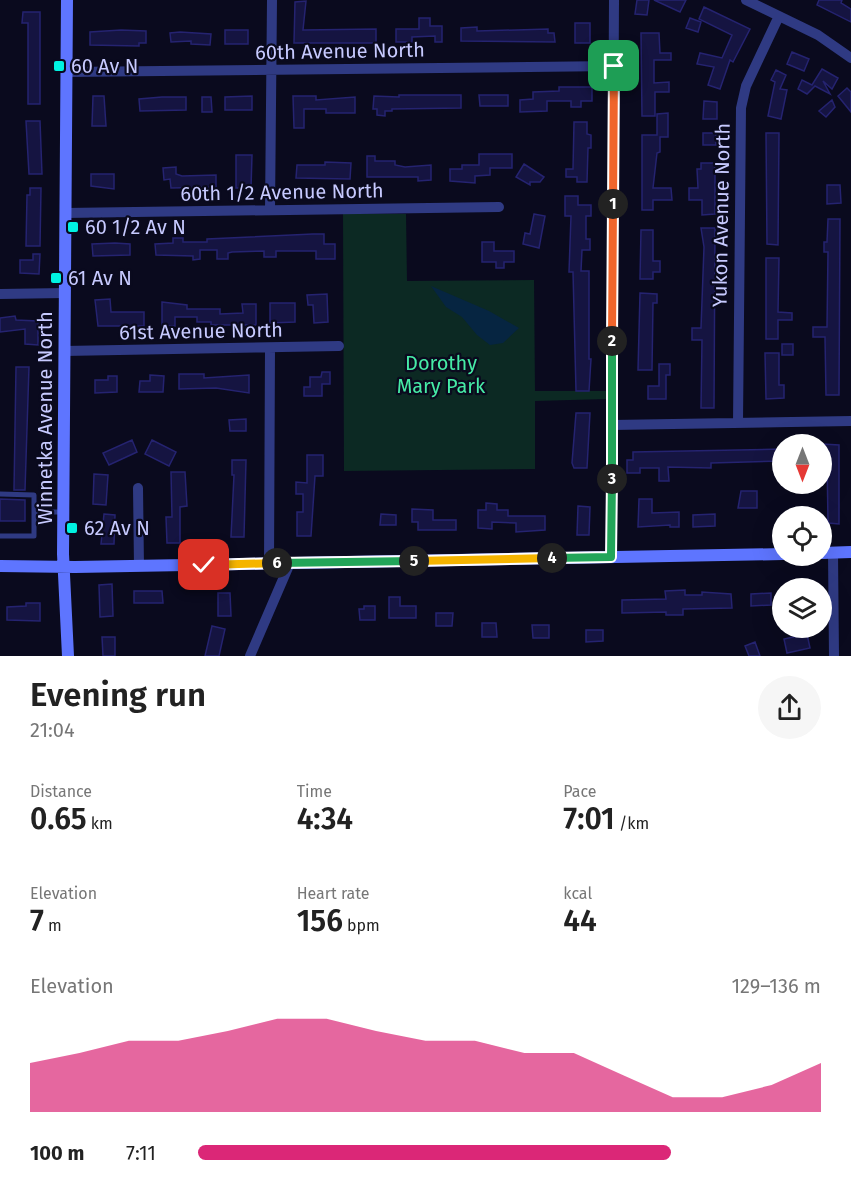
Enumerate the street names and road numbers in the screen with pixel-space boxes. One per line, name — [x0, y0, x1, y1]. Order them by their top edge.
street label: 60th Avenue North — [255, 38, 425, 64]
street label: Yukon Avenue North — [707, 123, 735, 307]
street label: 60th 1/2 Avenue North — [180, 178, 384, 206]
street label: Winnetka Avenue North — [33, 311, 57, 525]
street label: 61st Avenue North — [119, 318, 283, 344]

